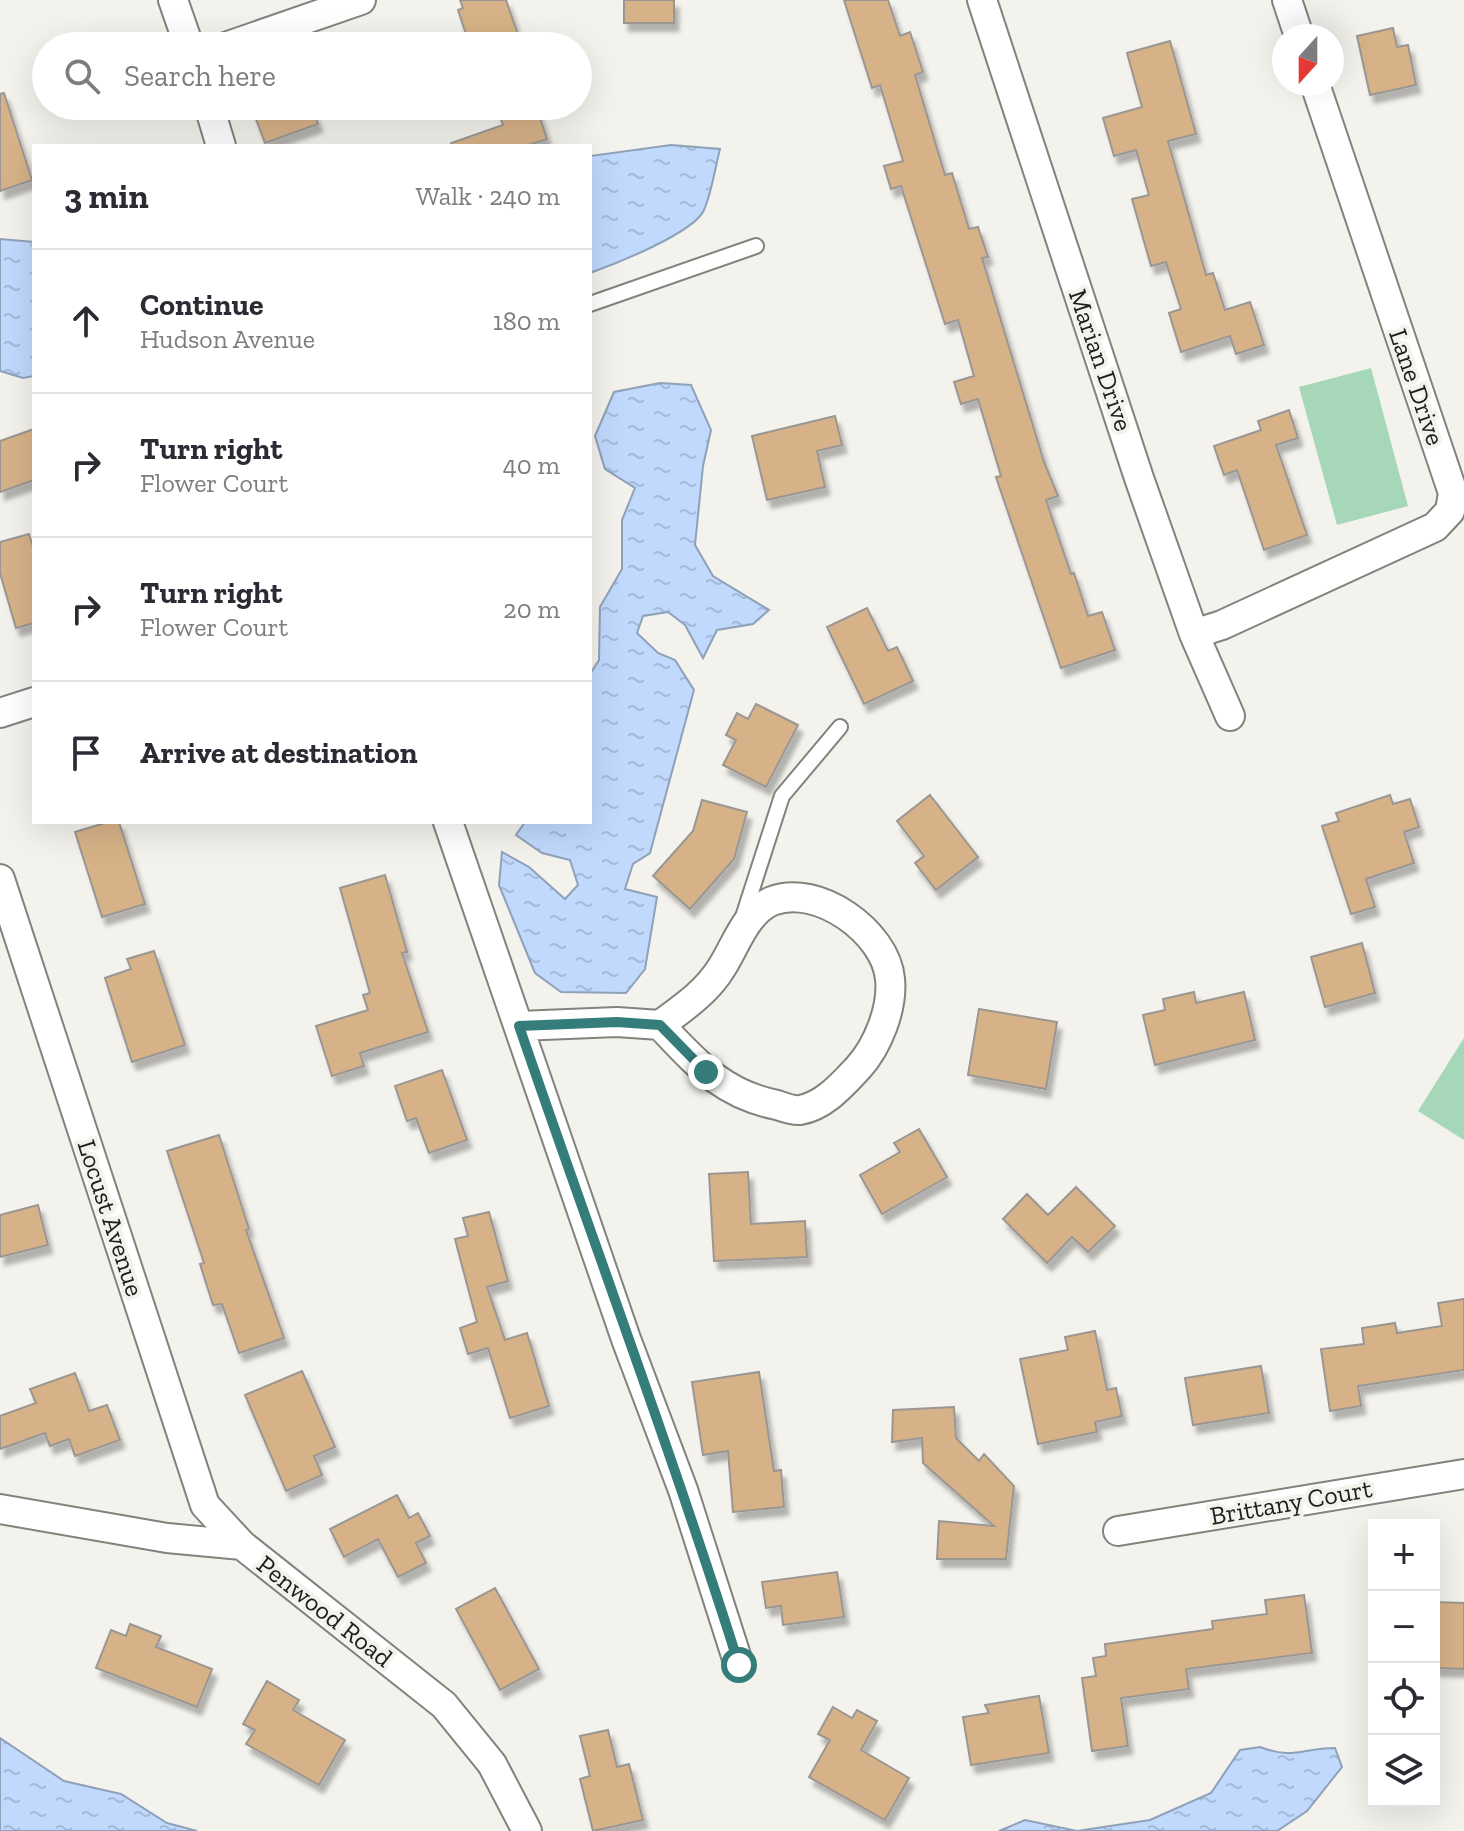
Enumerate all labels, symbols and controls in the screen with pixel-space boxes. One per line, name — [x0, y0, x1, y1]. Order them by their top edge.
north arrow — [1272, 24, 1344, 96]
search box — [32, 32, 592, 120]
icon: search — [60, 54, 104, 98]
text: Search here — [124, 58, 276, 94]
text: 3 min — [64, 176, 149, 217]
text: Walk · 240 m — [416, 180, 560, 212]
street label: Marian Drive — [1062, 285, 1140, 435]
text: Continue — [140, 287, 264, 323]
icon: ahead — [64, 299, 108, 343]
text: 180 m — [493, 305, 560, 337]
text: Hudson Avenue — [140, 323, 315, 355]
street label: Lane Drive — [1382, 325, 1452, 449]
text: Turn right — [140, 431, 282, 467]
icon: right — [64, 443, 108, 487]
text: 40 m — [503, 449, 560, 481]
text: Flower Court — [140, 467, 288, 499]
text: Turn right — [140, 575, 282, 611]
icon: right — [64, 587, 108, 631]
text: 20 m — [503, 593, 560, 625]
text: Flower Court — [140, 611, 288, 643]
icon: arrive — [64, 731, 108, 775]
text: Arrive at destination — [140, 735, 417, 771]
route end — [688, 1054, 724, 1090]
street label: Locust Avenue — [71, 1136, 151, 1300]
street label: Brittany Court — [1208, 1472, 1375, 1532]
map controls — [1368, 1519, 1440, 1807]
button: + — [1368, 1519, 1440, 1591]
street label: Penwood Road — [251, 1548, 399, 1674]
button: − — [1368, 1591, 1440, 1663]
route start — [721, 1647, 757, 1683]
button: locate — [1368, 1663, 1440, 1735]
button: layers — [1368, 1735, 1440, 1807]

